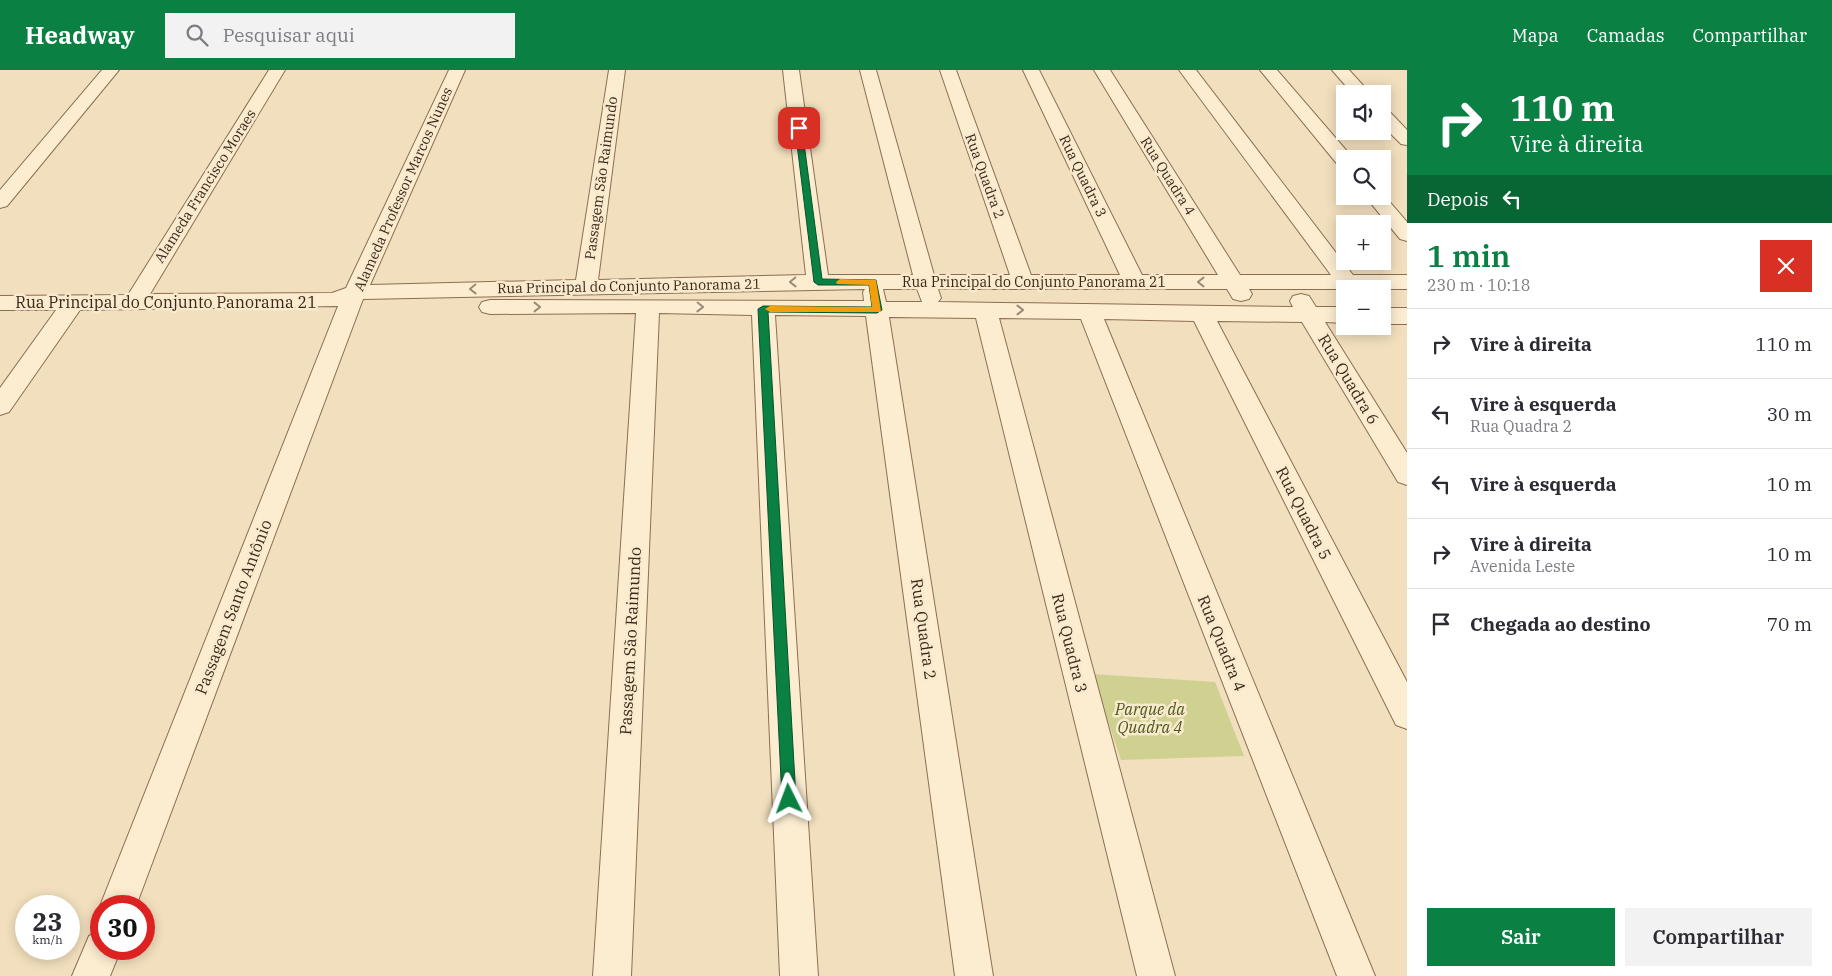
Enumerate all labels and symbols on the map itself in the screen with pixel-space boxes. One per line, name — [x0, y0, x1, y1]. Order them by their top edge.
street label: Alameda Professor Marcos Nunes — [350, 84, 456, 294]
street label: Passagem São Raimundo — [581, 95, 621, 261]
street label: Alameda Francisco Moraes — [150, 106, 260, 266]
pin — [778, 107, 820, 149]
street label: Rua Quadra 2 — [961, 131, 1009, 221]
street label: Rua Quadra 3 — [1055, 132, 1111, 220]
street label: Rua Quadra 4 — [1137, 133, 1199, 219]
street label: Rua Principal do Conjunto Panorama 21 — [902, 273, 1166, 291]
street label: Rua Principal do Conjunto Panorama 21 — [497, 275, 761, 297]
one-way arrow — [789, 277, 797, 288]
one-way arrow — [1197, 277, 1204, 287]
one-way arrow — [469, 284, 477, 294]
street label: Rua Principal do Conjunto Panorama 21 — [15, 292, 317, 312]
one-way arrow — [534, 302, 542, 312]
one-way arrow — [696, 302, 704, 313]
one-way arrow — [1016, 305, 1024, 315]
street label: Rua Quadra 6 — [1314, 330, 1384, 428]
street label: Rua Quadra 5 — [1272, 463, 1336, 563]
street label: Passagem Santo Antônio — [190, 517, 276, 697]
street label: Passagem São Raimundo — [615, 546, 645, 736]
street label: Rua Quadra 2 — [907, 577, 941, 681]
street label: Rua Quadra 3 — [1048, 591, 1092, 695]
street label: Rua Quadra 4 — [1194, 592, 1250, 694]
park label: Parque da Quadra 4 — [1114, 699, 1185, 737]
position arrow — [762, 772, 814, 824]
speed limit sign: 30 — [90, 895, 155, 960]

